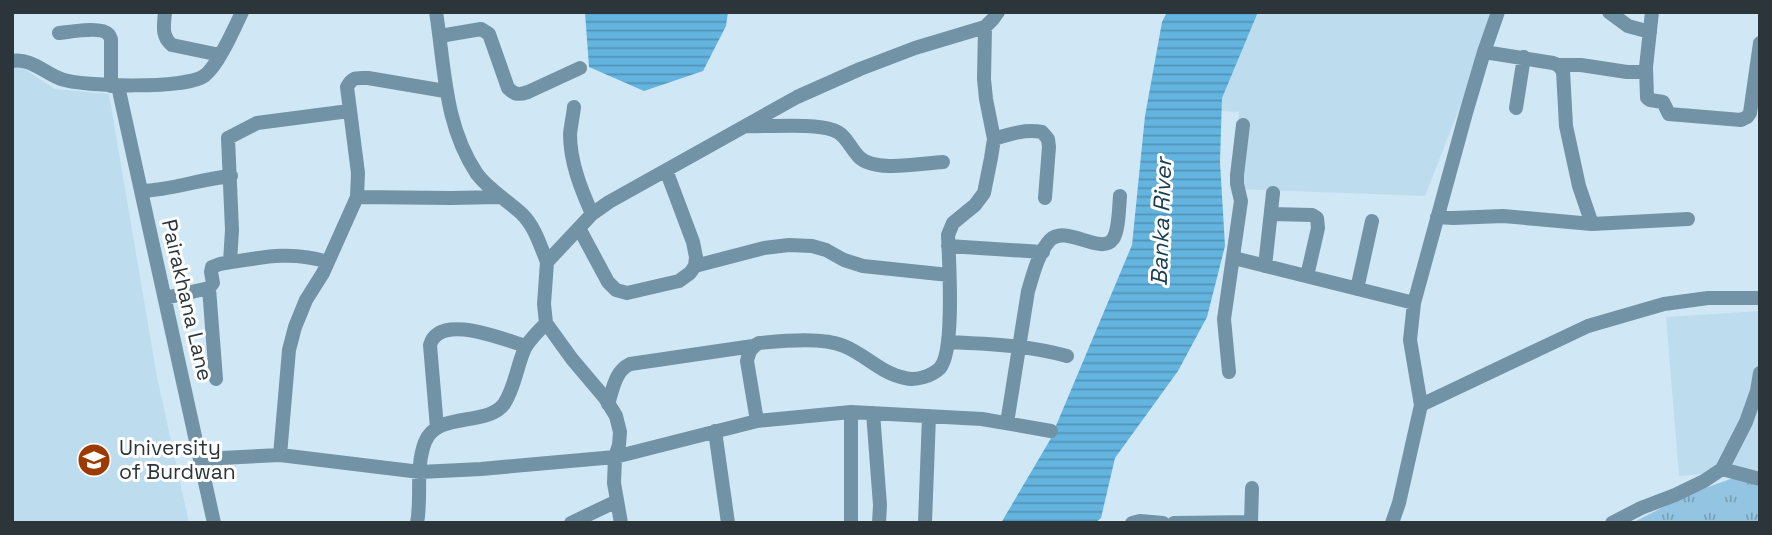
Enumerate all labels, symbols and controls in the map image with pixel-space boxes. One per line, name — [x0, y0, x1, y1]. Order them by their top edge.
water label: Banka River — [1144, 155, 1178, 287]
street label: Pairakhana Lane — [156, 217, 219, 383]
place label: University of Burdwan — [119, 434, 236, 485]
school or university icon: University of Burdwan — [75, 441, 113, 479]

